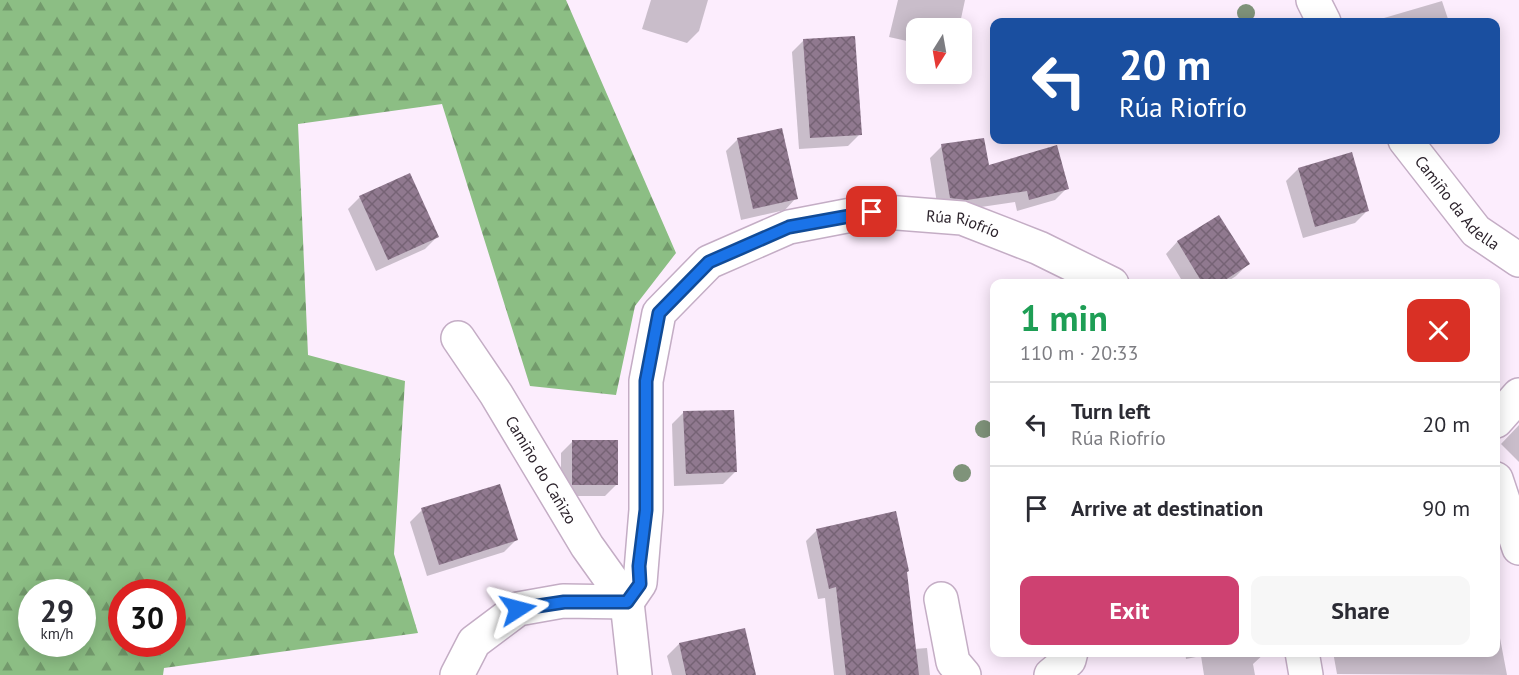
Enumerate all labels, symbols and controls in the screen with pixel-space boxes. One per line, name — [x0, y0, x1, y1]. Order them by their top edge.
north arrow — [906, 18, 972, 84]
map controls — [906, 18, 972, 84]
text: 20 m — [1119, 37, 1211, 92]
icon: left — [1020, 42, 1098, 120]
text: Rúa Riofrío — [1119, 90, 1247, 124]
street label: Camiño da Adella — [1411, 151, 1503, 254]
pin — [846, 186, 897, 237]
icon: arrive — [855, 195, 888, 228]
street label: Rúa Riofrío — [925, 205, 1003, 242]
text: 1 min — [1020, 294, 1108, 341]
button: close — [1407, 299, 1470, 362]
text: 110 m · 20:33 — [1020, 340, 1138, 366]
text: Turn left — [1071, 397, 1151, 425]
icon: left — [1020, 408, 1053, 441]
text: 20 m — [1422, 410, 1470, 438]
street label: Camiño do Cañizo — [501, 412, 581, 527]
text: Rúa Riofrío — [1071, 425, 1166, 451]
icon: arrive — [1020, 492, 1053, 525]
text: Arrive at destination — [1071, 494, 1263, 522]
text: 90 m — [1422, 494, 1470, 522]
button: Exit — [1020, 576, 1239, 645]
button: Share — [1251, 576, 1470, 645]
position arrow — [486, 577, 550, 641]
speed limit sign: 30 — [108, 579, 186, 657]
text: 29 — [40, 591, 74, 630]
text: km/h — [41, 624, 73, 643]

